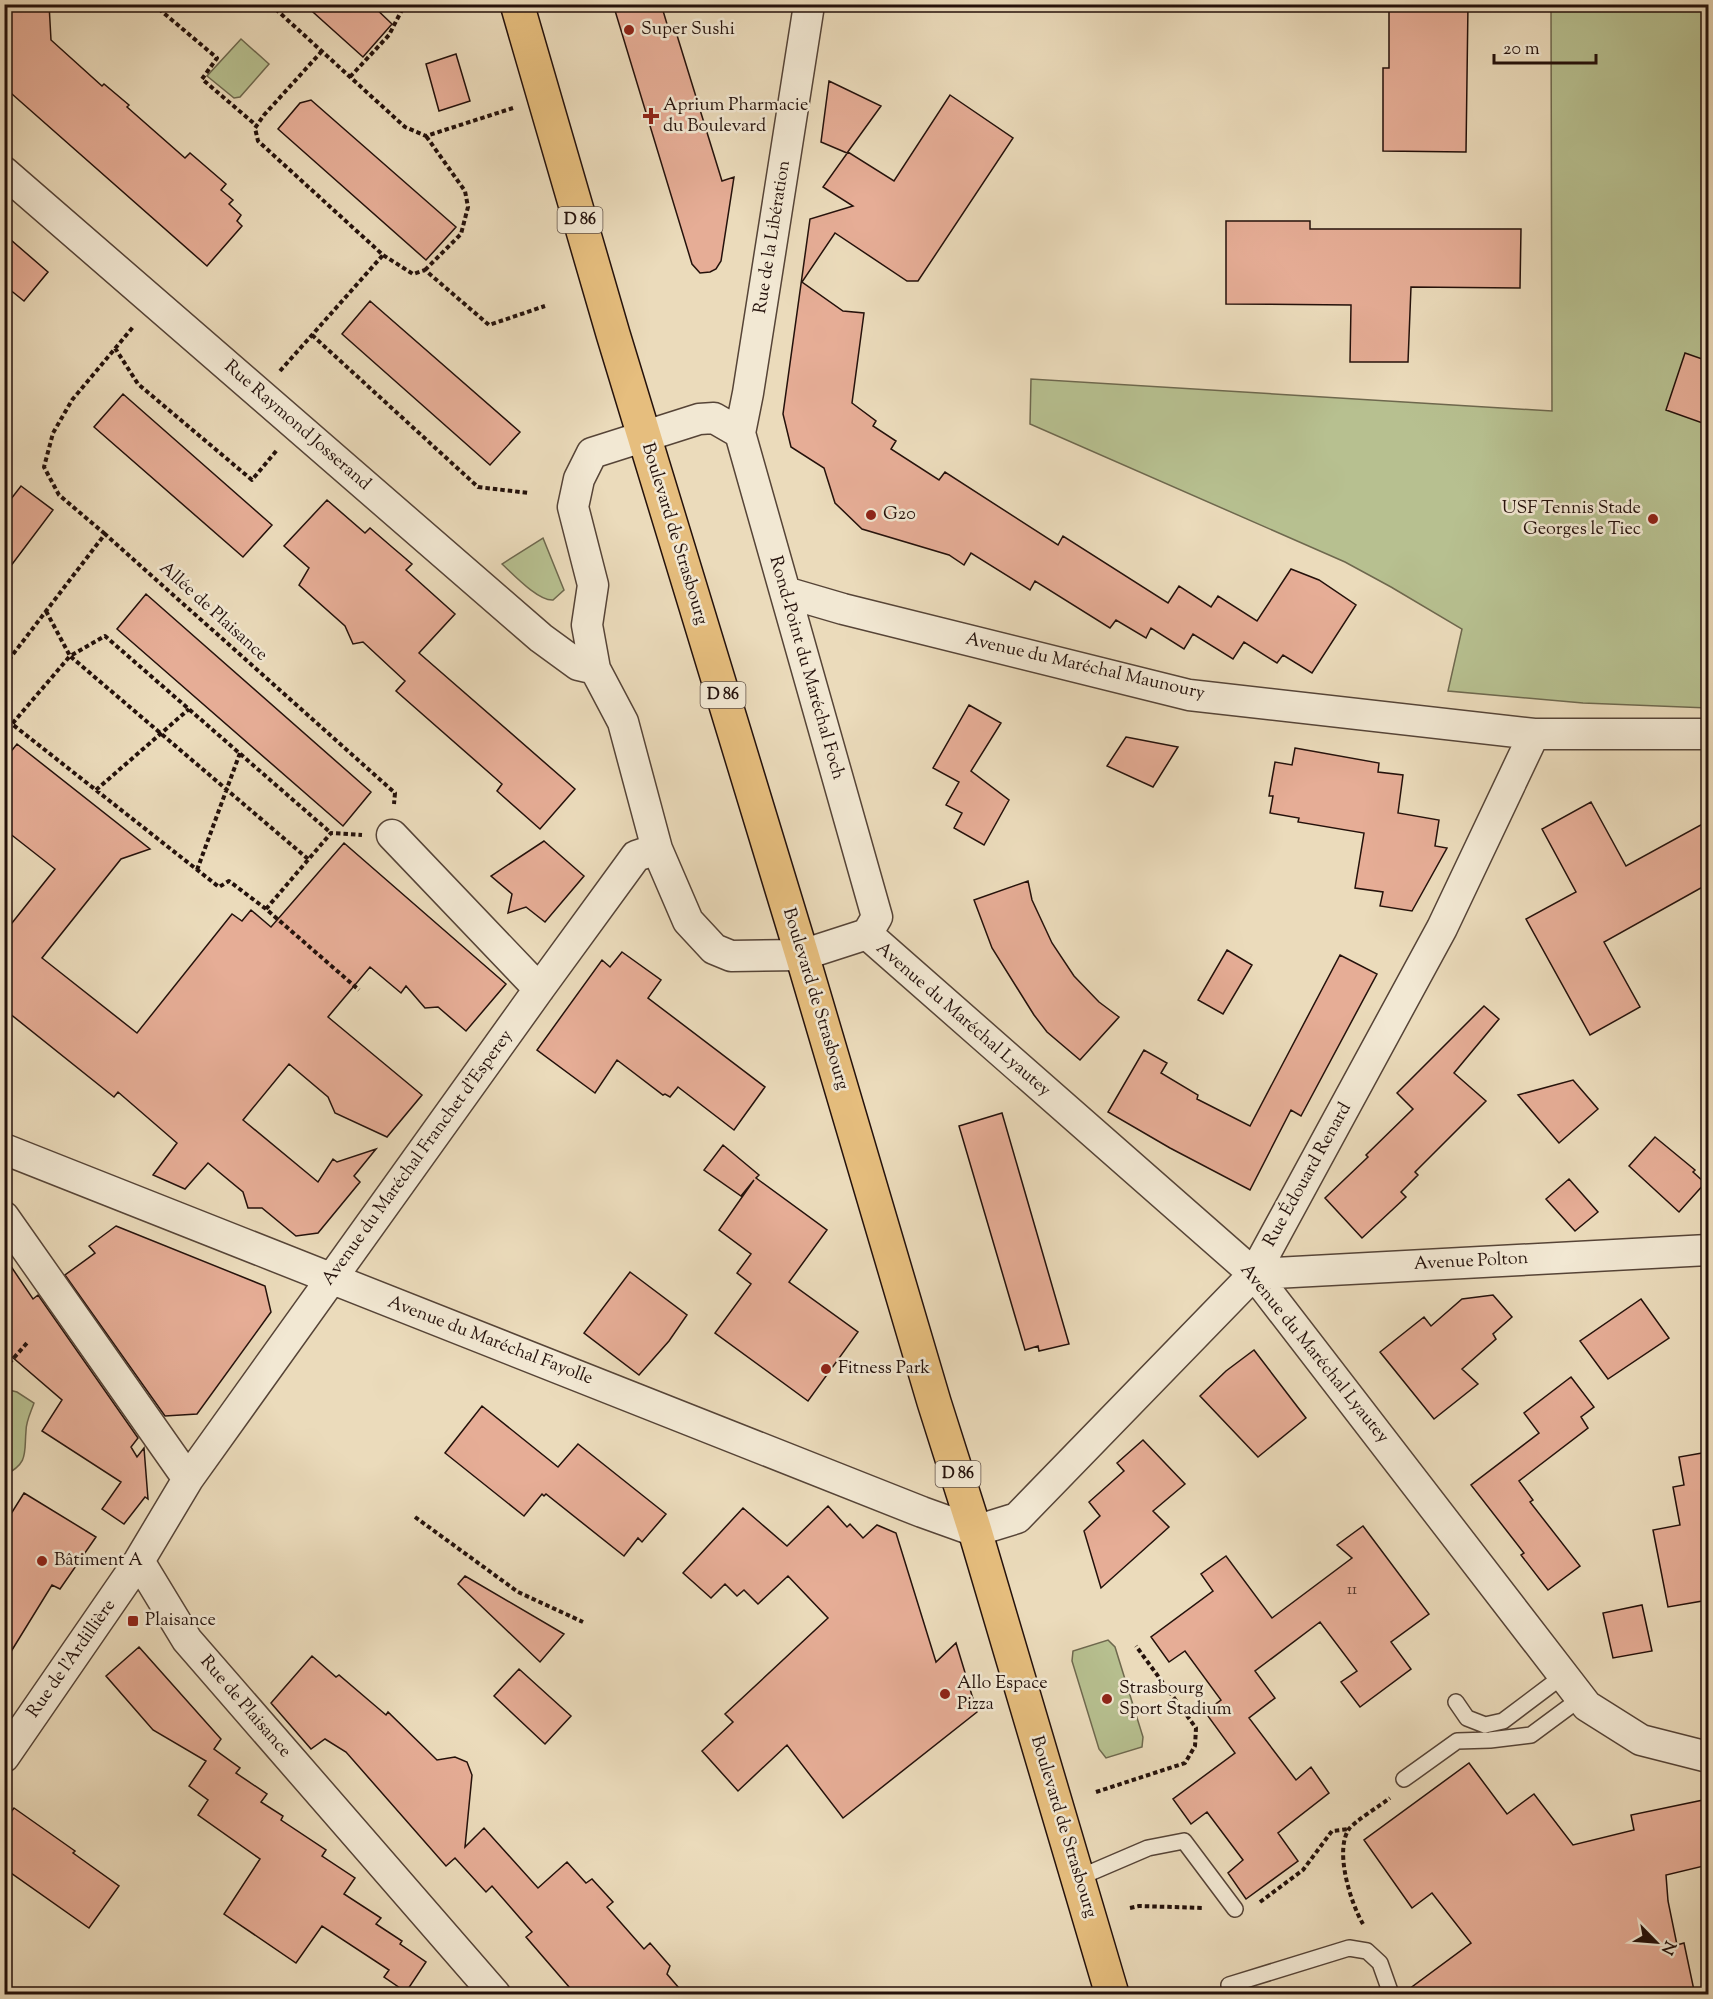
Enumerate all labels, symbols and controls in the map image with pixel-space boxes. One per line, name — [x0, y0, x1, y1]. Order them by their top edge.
place label: Super Sushi — [641, 17, 735, 43]
marker: Super Sushi — [622, 23, 636, 37]
scale bar — [1494, 27, 1596, 65]
text: 20 m — [1503, 37, 1540, 63]
place label: Aprium Pharmacie du Boulevard — [663, 93, 808, 140]
marker: Aprium Pharmacie du Boulevard — [644, 109, 658, 123]
street label: Rue de la Libération — [748, 158, 798, 316]
road number: D 86 — [558, 207, 602, 233]
street label: Rue Raymond Josserand — [218, 355, 376, 497]
street label: Boulevard de Strasbourg — [634, 440, 714, 629]
place label: USF Tennis Stade Georges le Tiec — [1502, 496, 1641, 543]
place label: G20 — [883, 502, 916, 528]
marker: G20 — [864, 508, 878, 522]
marker: USF Tennis Stade Georges le Tiec — [1646, 512, 1660, 526]
street label: Rond-Point du Maréchal Foch — [762, 553, 851, 783]
street label: Allée de Plaisance — [153, 556, 273, 668]
street label: Avenue du Maréchal Maunoury — [963, 627, 1207, 707]
road number: D 86 — [700, 682, 746, 708]
street label: Boulevard de Strasbourg — [775, 905, 855, 1094]
street label: Avenue du Maréchal Lyautey — [870, 937, 1056, 1104]
street label: Avenue du Maréchal Franchet d'Esperey — [316, 1025, 520, 1291]
street label: Rue Édouard Renard — [1258, 1098, 1358, 1252]
street label: Avenue Polton — [1413, 1246, 1529, 1278]
street label: Avenue du Maréchal Lyautey — [1233, 1259, 1395, 1449]
street label: Avenue du Maréchal Fayolle — [384, 1290, 596, 1392]
place label: Fitness Park — [838, 1356, 930, 1382]
marker: Fitness Park — [819, 1362, 833, 1376]
road number: D 86 — [936, 1461, 980, 1487]
place label: Bâtiment A — [54, 1548, 143, 1574]
marker: Bâtiment A — [35, 1554, 49, 1568]
house number: 11 — [1347, 1580, 1357, 1601]
street label: Rue de l'Ardillière — [21, 1594, 123, 1724]
place label: Plaisance — [145, 1608, 216, 1634]
marker: Plaisance — [126, 1614, 140, 1628]
street label: Rue de Plaisance — [193, 1650, 297, 1764]
place label: Allo Espace Pizza — [957, 1671, 1048, 1718]
place label: Strasbourg Sport Stadium — [1119, 1676, 1232, 1723]
marker: Allo Espace Pizza — [938, 1687, 952, 1701]
marker: Strasbourg Sport Stadium — [1100, 1692, 1114, 1706]
street label: Boulevard de Strasbourg — [1023, 1733, 1103, 1922]
north arrow — [1626, 1912, 1686, 1972]
text: N — [1654, 1937, 1680, 1958]

